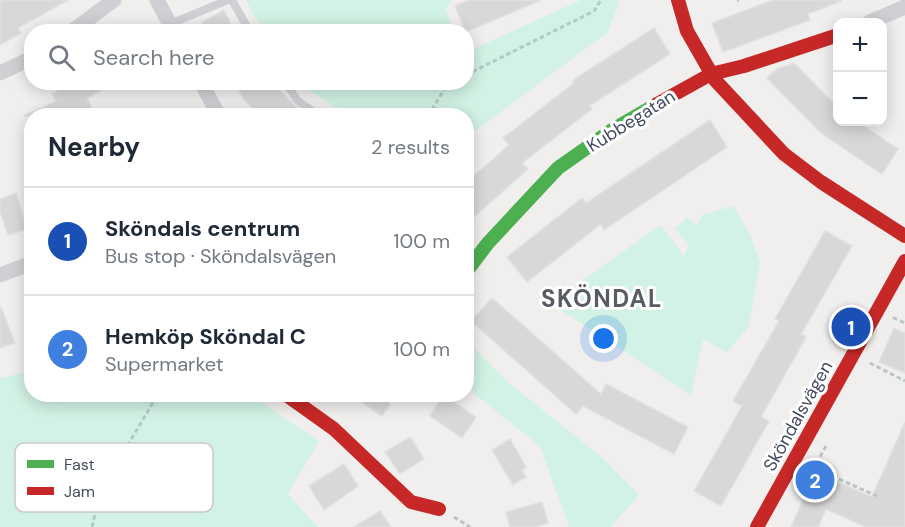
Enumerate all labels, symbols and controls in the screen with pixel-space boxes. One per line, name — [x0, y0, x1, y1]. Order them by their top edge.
map controls — [833, 18, 887, 126]
button: + — [833, 18, 887, 72]
search box — [24, 24, 474, 90]
icon: search — [45, 41, 78, 74]
text: Search here — [93, 43, 214, 72]
button: − — [833, 72, 887, 126]
street label: Kubbegatan — [582, 84, 680, 158]
text: Nearby — [48, 130, 140, 164]
text: 2 results — [371, 134, 450, 160]
text: Sköndals centrum — [105, 214, 300, 243]
text: 1 — [64, 228, 71, 254]
text: 100 m — [393, 228, 450, 254]
text: Bus stop · Sköndalsvägen — [105, 243, 336, 269]
district label: SKÖNDAL — [541, 283, 663, 314]
pin: 1 — [832, 304, 870, 350]
text: Hemköp Sköndal C — [105, 322, 306, 351]
your location — [589, 324, 618, 353]
text: 2 — [62, 336, 73, 362]
text: 100 m — [393, 336, 450, 362]
text: Supermarket — [105, 351, 224, 377]
street label: Sköndalsvägen — [758, 357, 838, 475]
legend — [15, 443, 213, 512]
text: Fast — [64, 454, 95, 475]
pin: 2 — [796, 458, 834, 502]
text: Jam — [64, 481, 95, 502]

